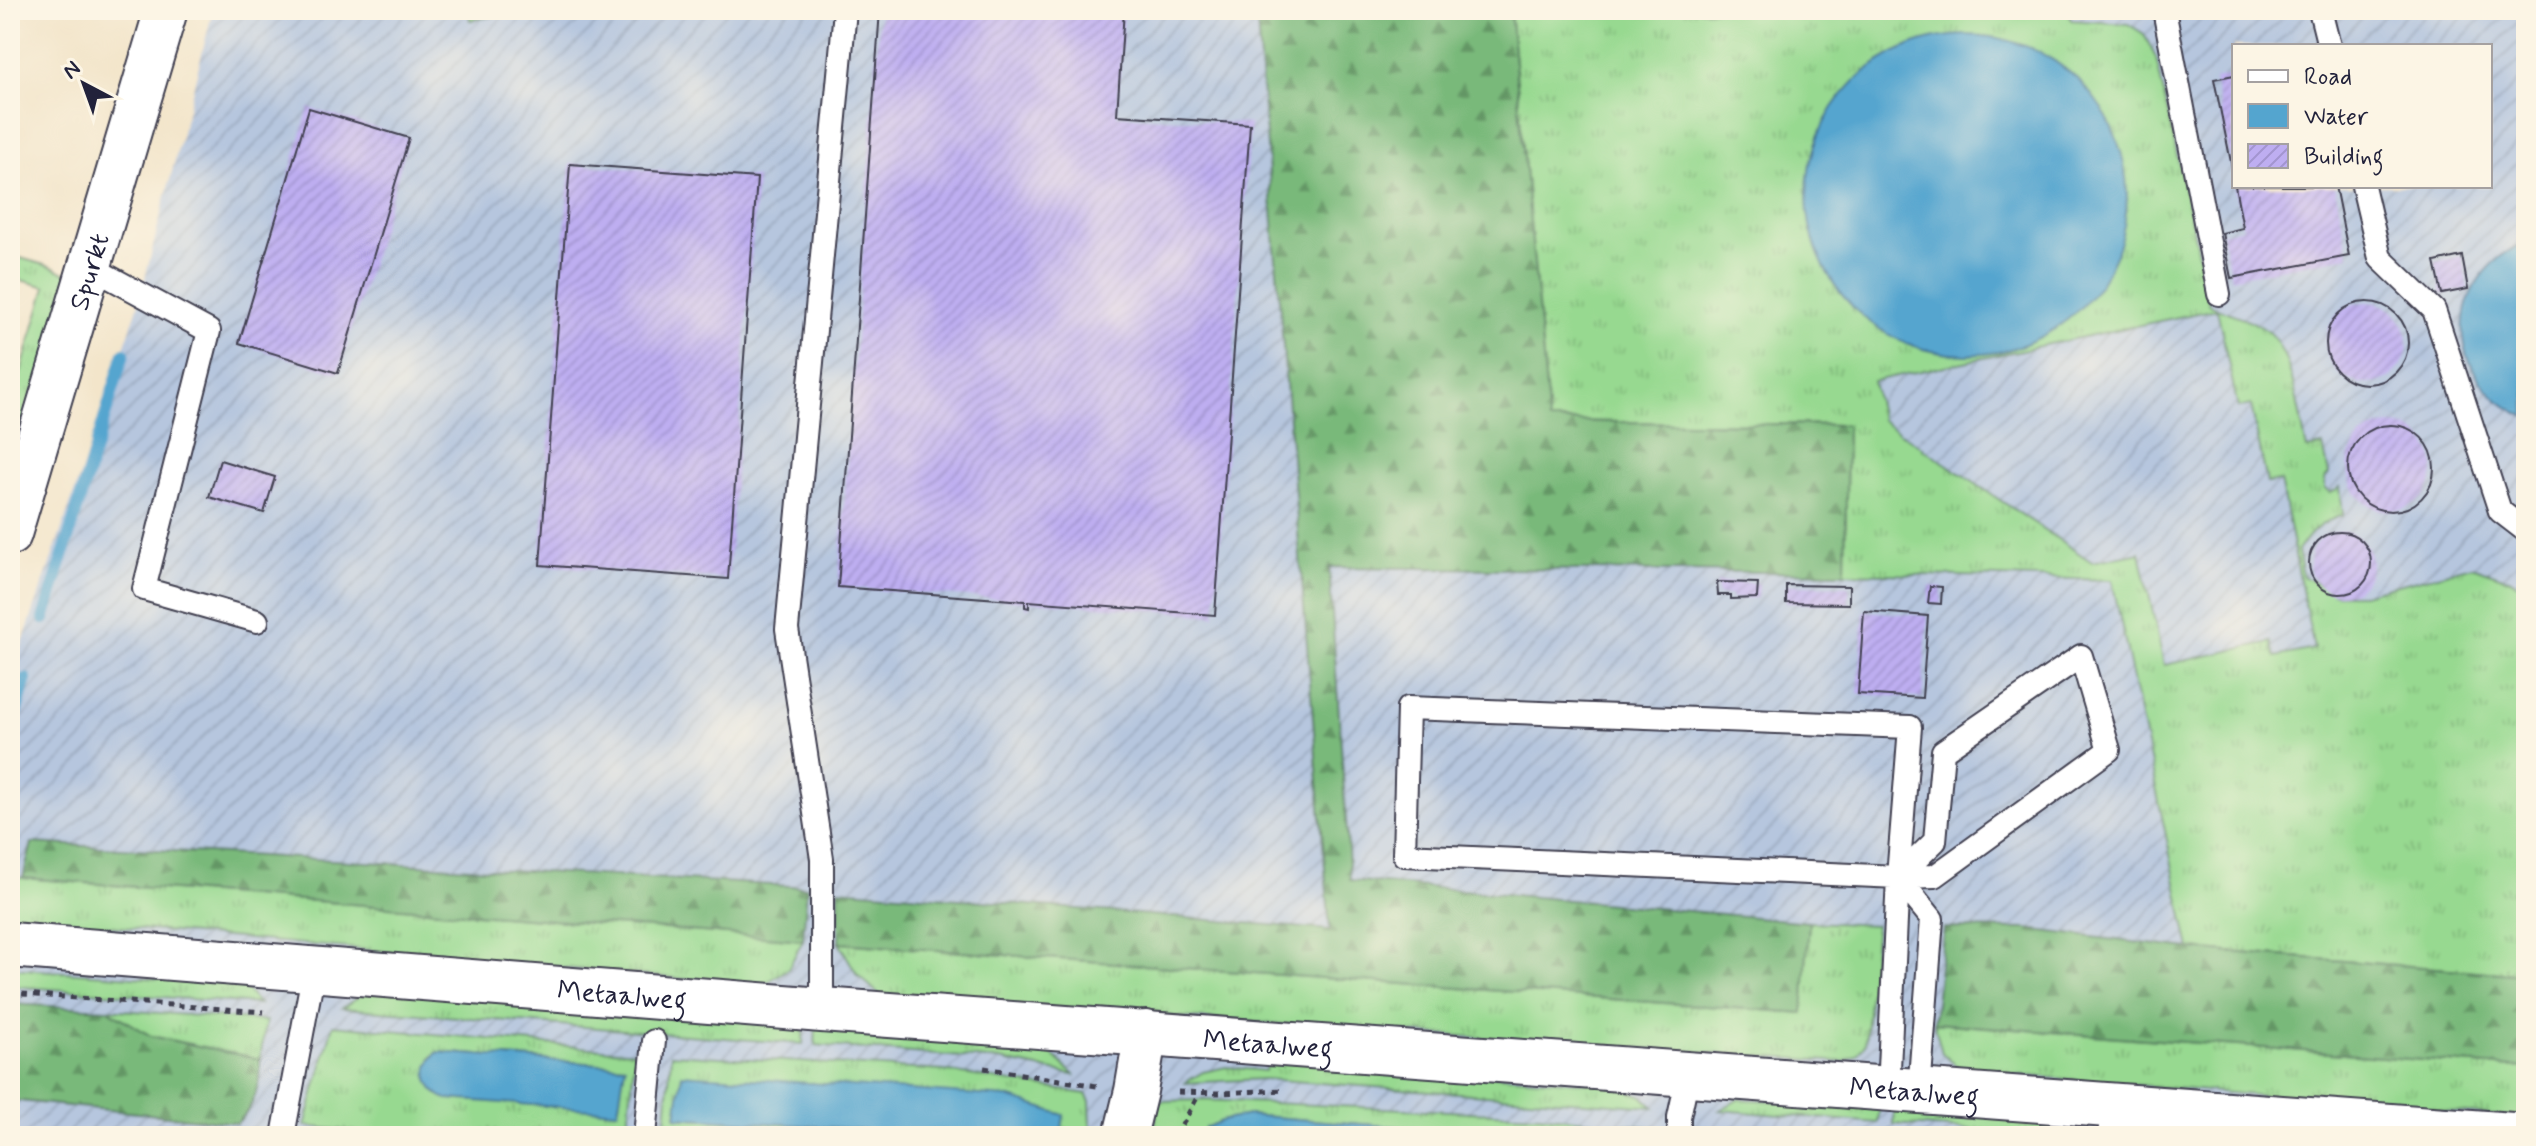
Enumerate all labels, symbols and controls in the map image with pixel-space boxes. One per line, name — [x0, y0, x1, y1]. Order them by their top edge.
north arrow — [44, 44, 124, 124]
legend — [2232, 44, 2492, 188]
text: N — [57, 55, 87, 86]
text: Road — [2304, 62, 2352, 93]
text: Water — [2304, 102, 2369, 133]
text: Building — [2304, 142, 2384, 176]
street label: Spurkt — [62, 229, 120, 315]
street label: Metaalweg — [556, 973, 688, 1023]
street label: Metaalweg — [1202, 1022, 1334, 1072]
street label: Metaalweg — [1848, 1070, 1980, 1120]

